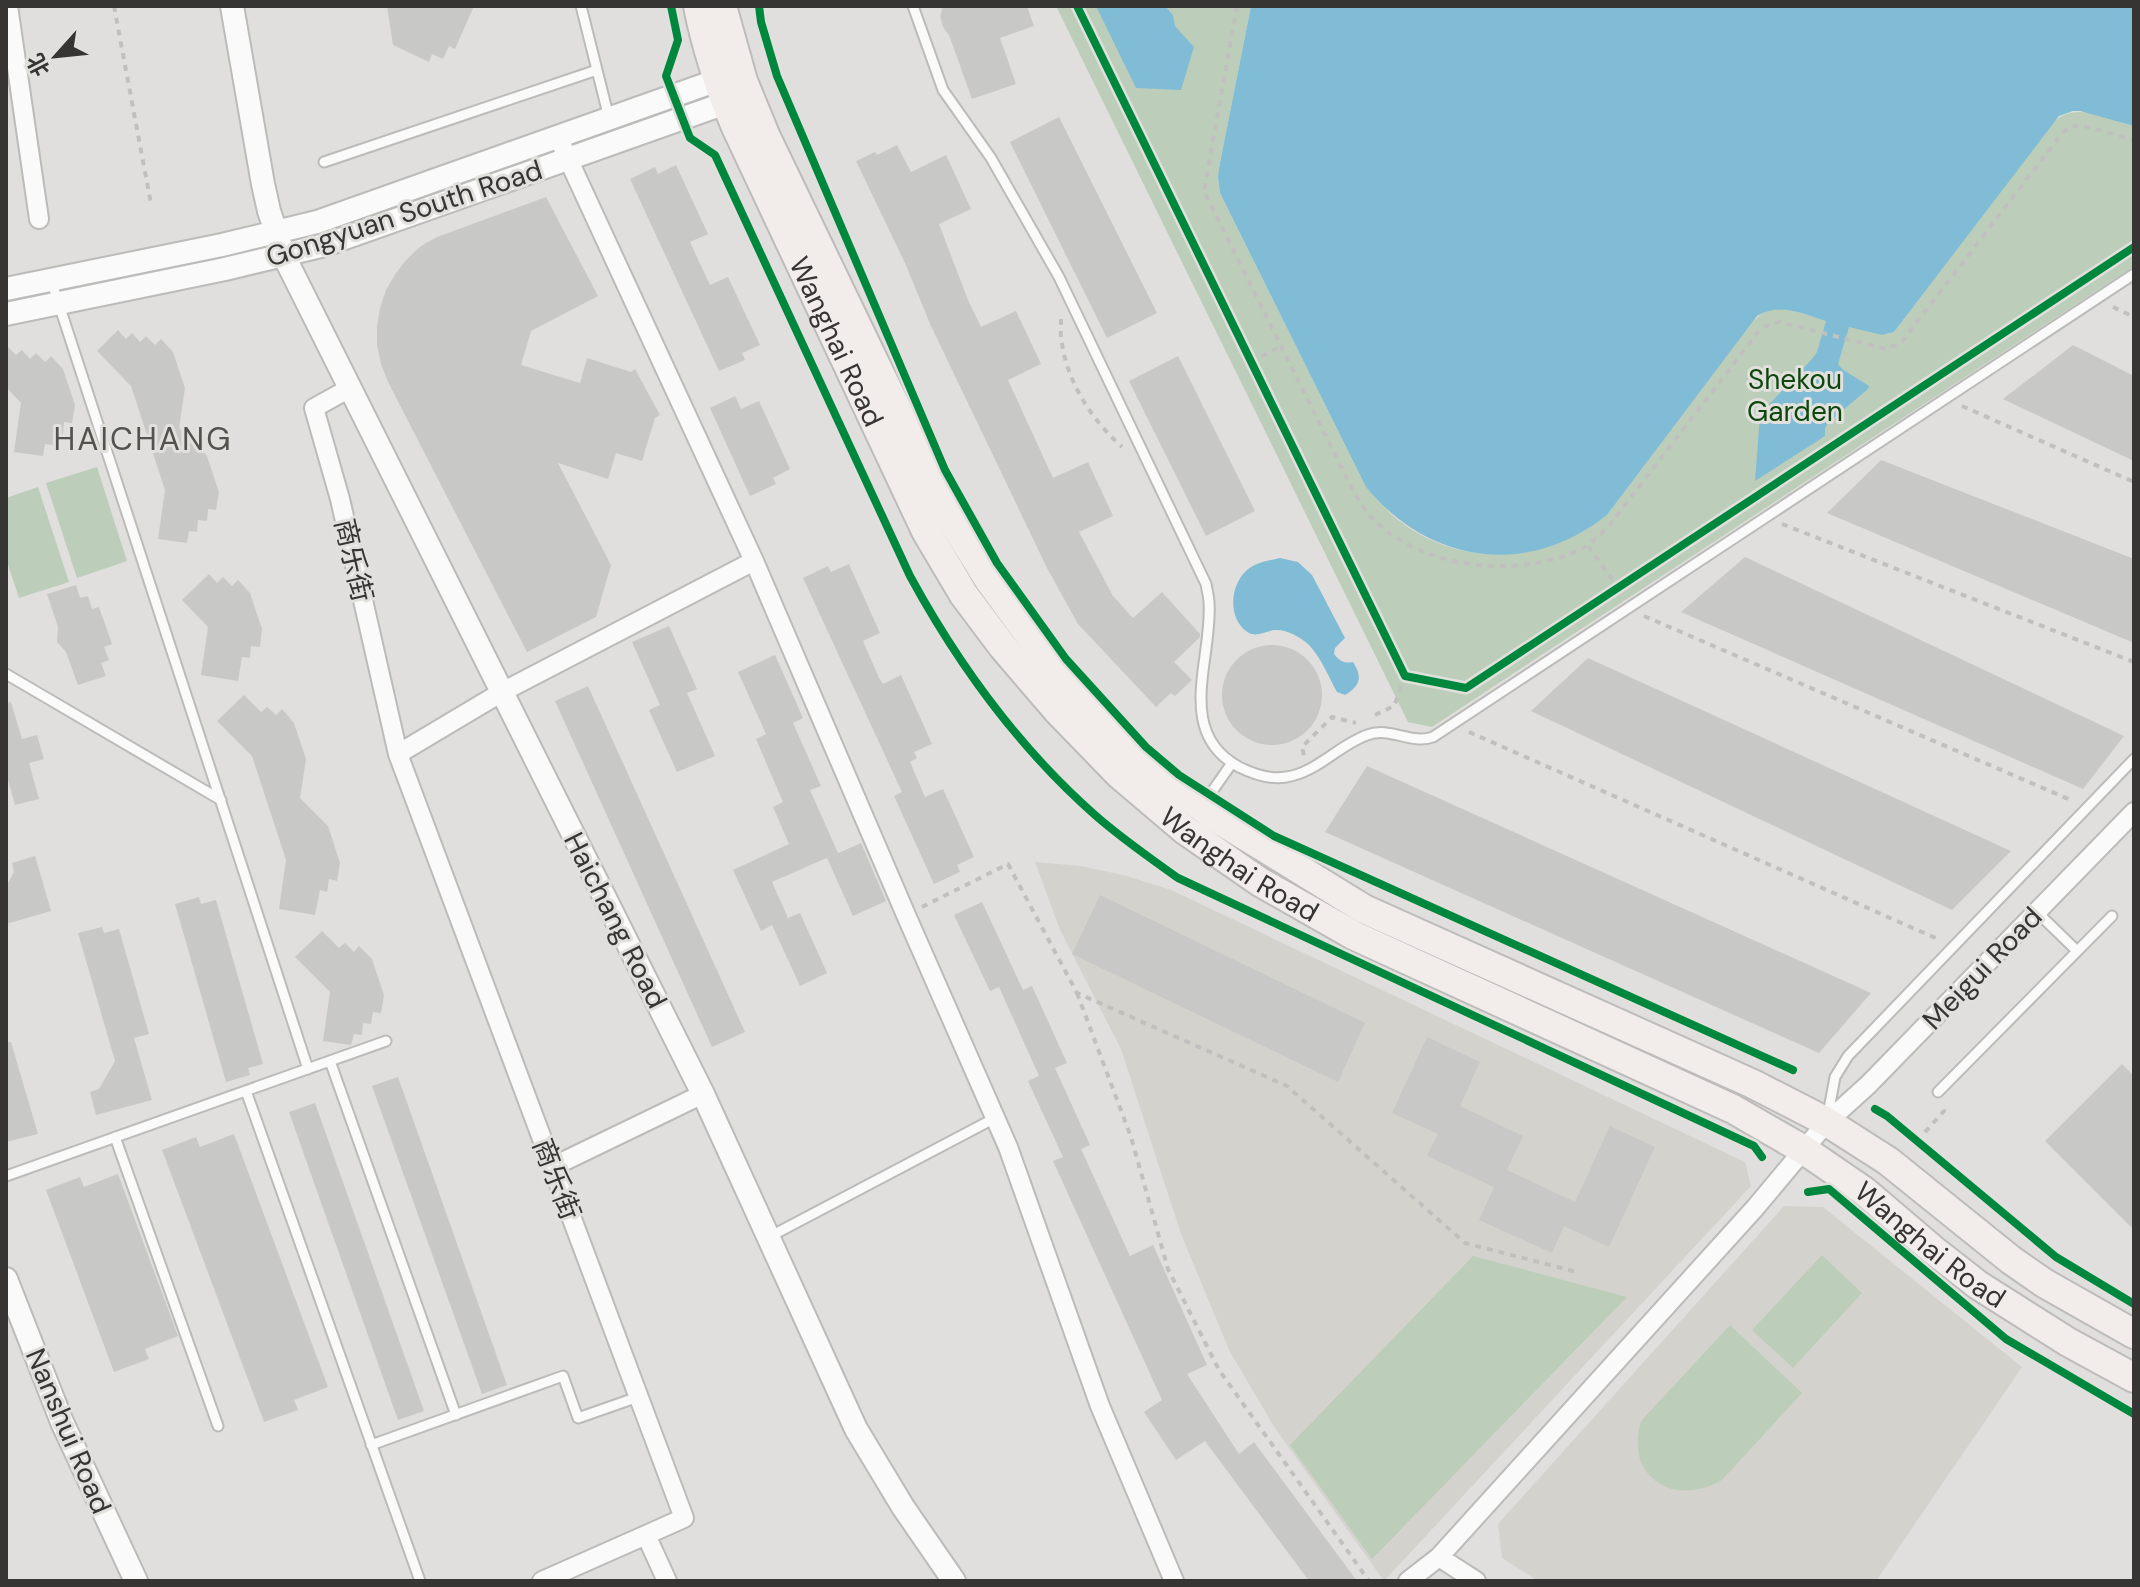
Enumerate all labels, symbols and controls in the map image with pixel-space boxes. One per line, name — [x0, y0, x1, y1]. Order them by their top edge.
north arrow — [16, 16, 96, 96]
text: 北 — [21, 48, 57, 81]
street label: Gongyuan South Road — [261, 151, 547, 276]
street label: Wanghai Road — [781, 251, 892, 433]
park label: Shekou Garden — [1747, 361, 1843, 430]
district label: HAICHANG — [54, 418, 232, 460]
street label: 商乐街 — [326, 515, 381, 605]
street label: Wanghai Road — [1152, 799, 1325, 931]
street label: Haichang Road — [555, 826, 676, 1014]
street label: Meigui Road — [1914, 899, 2050, 1038]
street label: 商乐街 — [524, 1133, 589, 1225]
street label: Wanghai Road — [1847, 1173, 2013, 1317]
street label: Nanshui Road — [17, 1343, 120, 1520]

